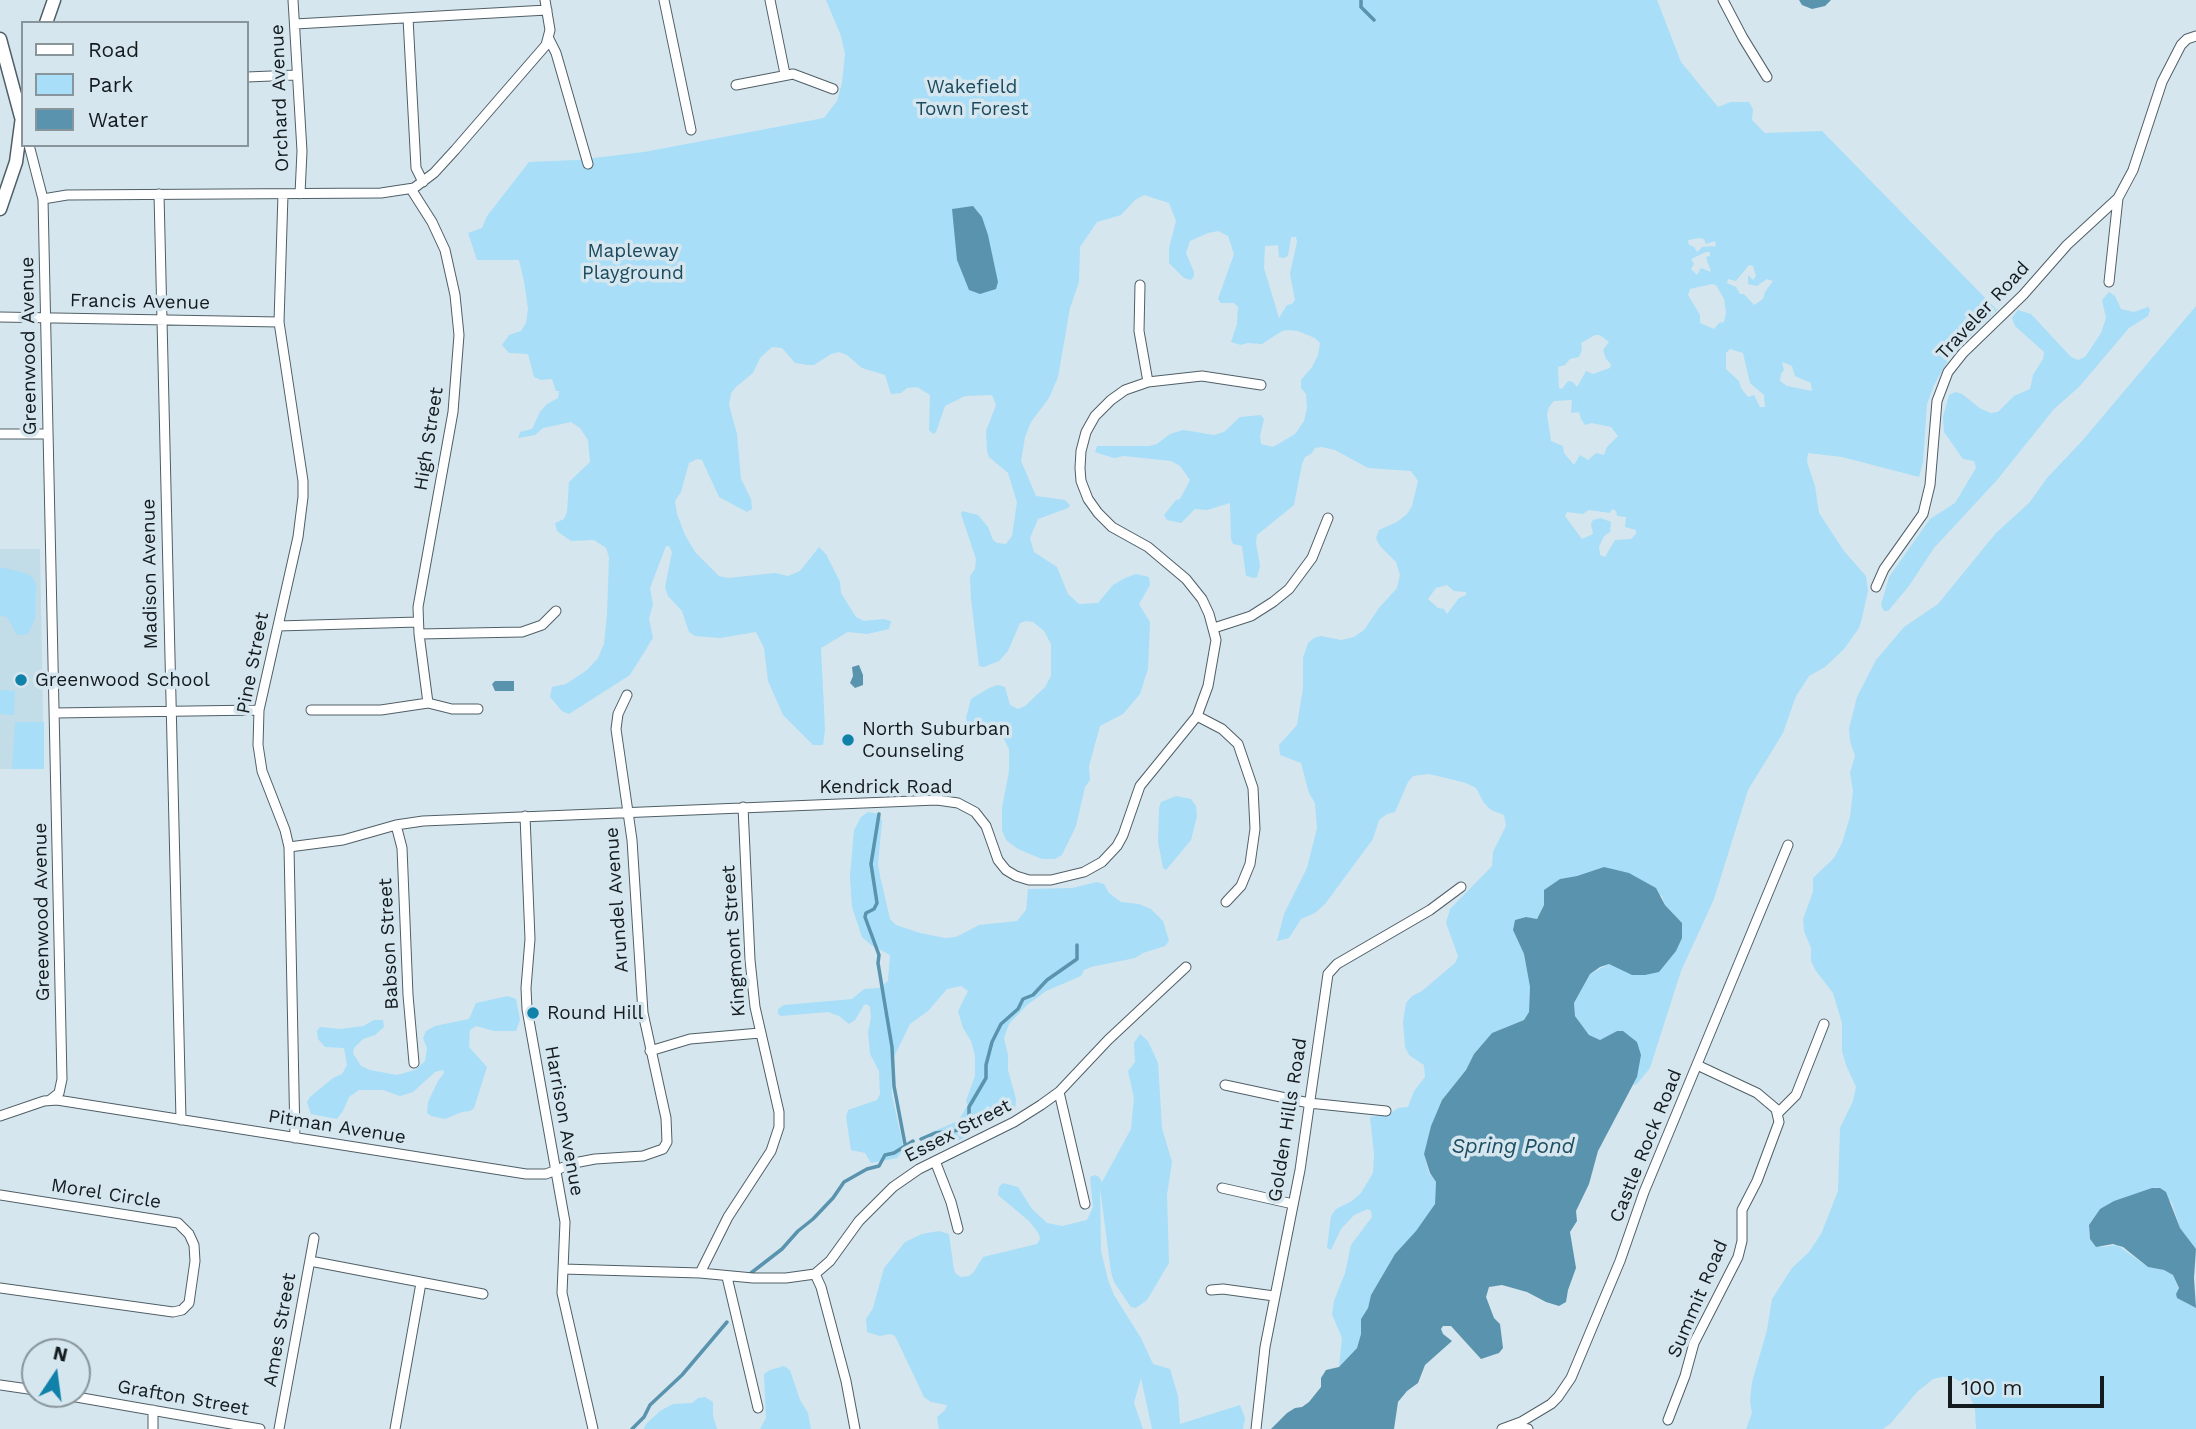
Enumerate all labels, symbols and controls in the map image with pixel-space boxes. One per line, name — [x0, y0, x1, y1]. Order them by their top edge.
legend — [21, 21, 248, 147]
street label: Orchard Avenue — [266, 24, 294, 172]
text: Road — [88, 37, 139, 62]
text: Park — [88, 72, 133, 97]
park label: Wakefield Town Forest — [916, 76, 1028, 120]
text: Water — [88, 107, 148, 132]
park label: Mapleway Playground — [582, 240, 684, 284]
street label: Greenwood Avenue — [16, 256, 42, 436]
street label: Traveler Road — [1932, 257, 2034, 365]
street label: Francis Avenue — [70, 289, 210, 315]
street label: High Street — [410, 386, 448, 492]
street label: Madison Avenue — [137, 498, 163, 650]
street label: Pine Street — [232, 610, 274, 716]
place label: Greenwood School — [35, 669, 210, 691]
marker: Greenwood School — [13, 672, 29, 688]
place label: North Suburban Counseling — [862, 718, 1010, 762]
marker: North Suburban Counseling — [840, 732, 856, 748]
street label: Kendrick Road — [819, 776, 953, 798]
street label: Greenwood Avenue — [29, 822, 55, 1002]
street label: Arundel Avenue — [601, 826, 633, 974]
street label: Kingmont Street — [717, 864, 751, 1018]
street label: Babson Street — [374, 878, 404, 1010]
place label: Round Hill — [547, 1002, 643, 1024]
marker: Round Hill — [525, 1005, 541, 1021]
street label: Golden Hills Road — [1264, 1036, 1312, 1204]
street label: Harrison Avenue — [540, 1044, 588, 1198]
street label: Castle Rock Road — [1605, 1066, 1687, 1226]
street label: Essex Street — [901, 1094, 1015, 1168]
street label: Pitman Avenue — [267, 1105, 407, 1149]
water label: Spring Pond — [1452, 1134, 1574, 1160]
street label: Morel Circle — [49, 1174, 163, 1214]
street label: Summit Road — [1663, 1237, 1733, 1361]
street label: Ames Street — [259, 1271, 301, 1389]
north arrow — [21, 1338, 91, 1408]
text: N — [51, 1341, 70, 1367]
scale bar — [1951, 1362, 2107, 1406]
street label: Grafton Street — [115, 1375, 251, 1421]
text: 100 m — [1961, 1375, 2023, 1400]

